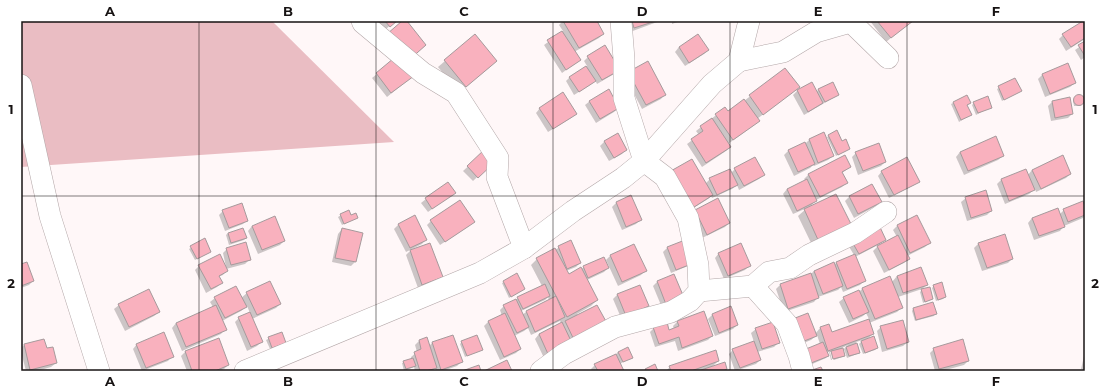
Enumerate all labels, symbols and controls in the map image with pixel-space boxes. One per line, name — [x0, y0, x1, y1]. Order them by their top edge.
text: A — [104, 3, 116, 19]
text: B — [283, 3, 293, 19]
text: C — [459, 3, 469, 19]
text: D — [637, 3, 648, 19]
text: E — [814, 3, 823, 19]
text: F — [992, 3, 1000, 19]
text: 1 — [8, 101, 14, 117]
text: 1 — [1092, 101, 1098, 117]
text: 2 — [7, 275, 15, 291]
text: 2 — [1091, 275, 1099, 291]
text: A — [104, 373, 116, 389]
text: B — [283, 373, 293, 389]
text: C — [459, 373, 469, 389]
text: D — [637, 373, 648, 389]
text: E — [814, 373, 823, 389]
text: F — [992, 373, 1000, 389]

